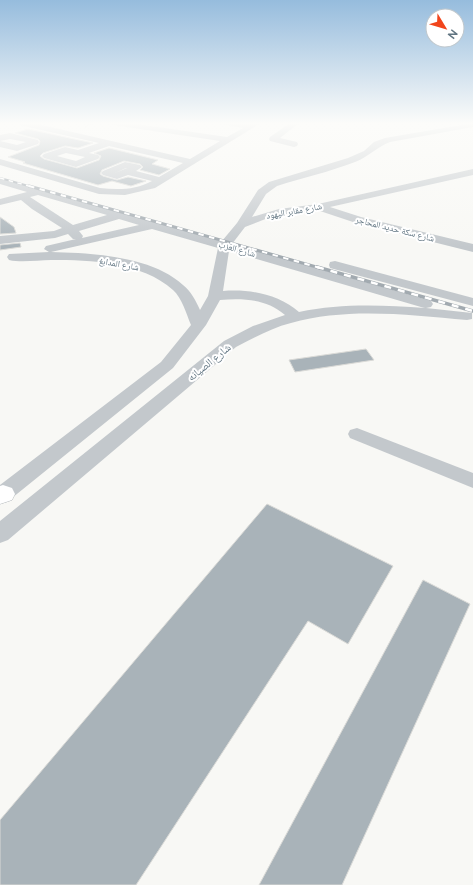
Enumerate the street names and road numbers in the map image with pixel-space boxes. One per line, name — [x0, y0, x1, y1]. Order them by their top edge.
street label: شارع مقابر اليهود — [265, 201, 323, 222]
street label: شارع سكة حديد المحاجر — [353, 214, 436, 245]
street label: شارع العزب — [217, 239, 257, 260]
street label: شارع المدابغ — [98, 256, 140, 273]
street label: شارع الصيانه — [185, 341, 234, 384]

